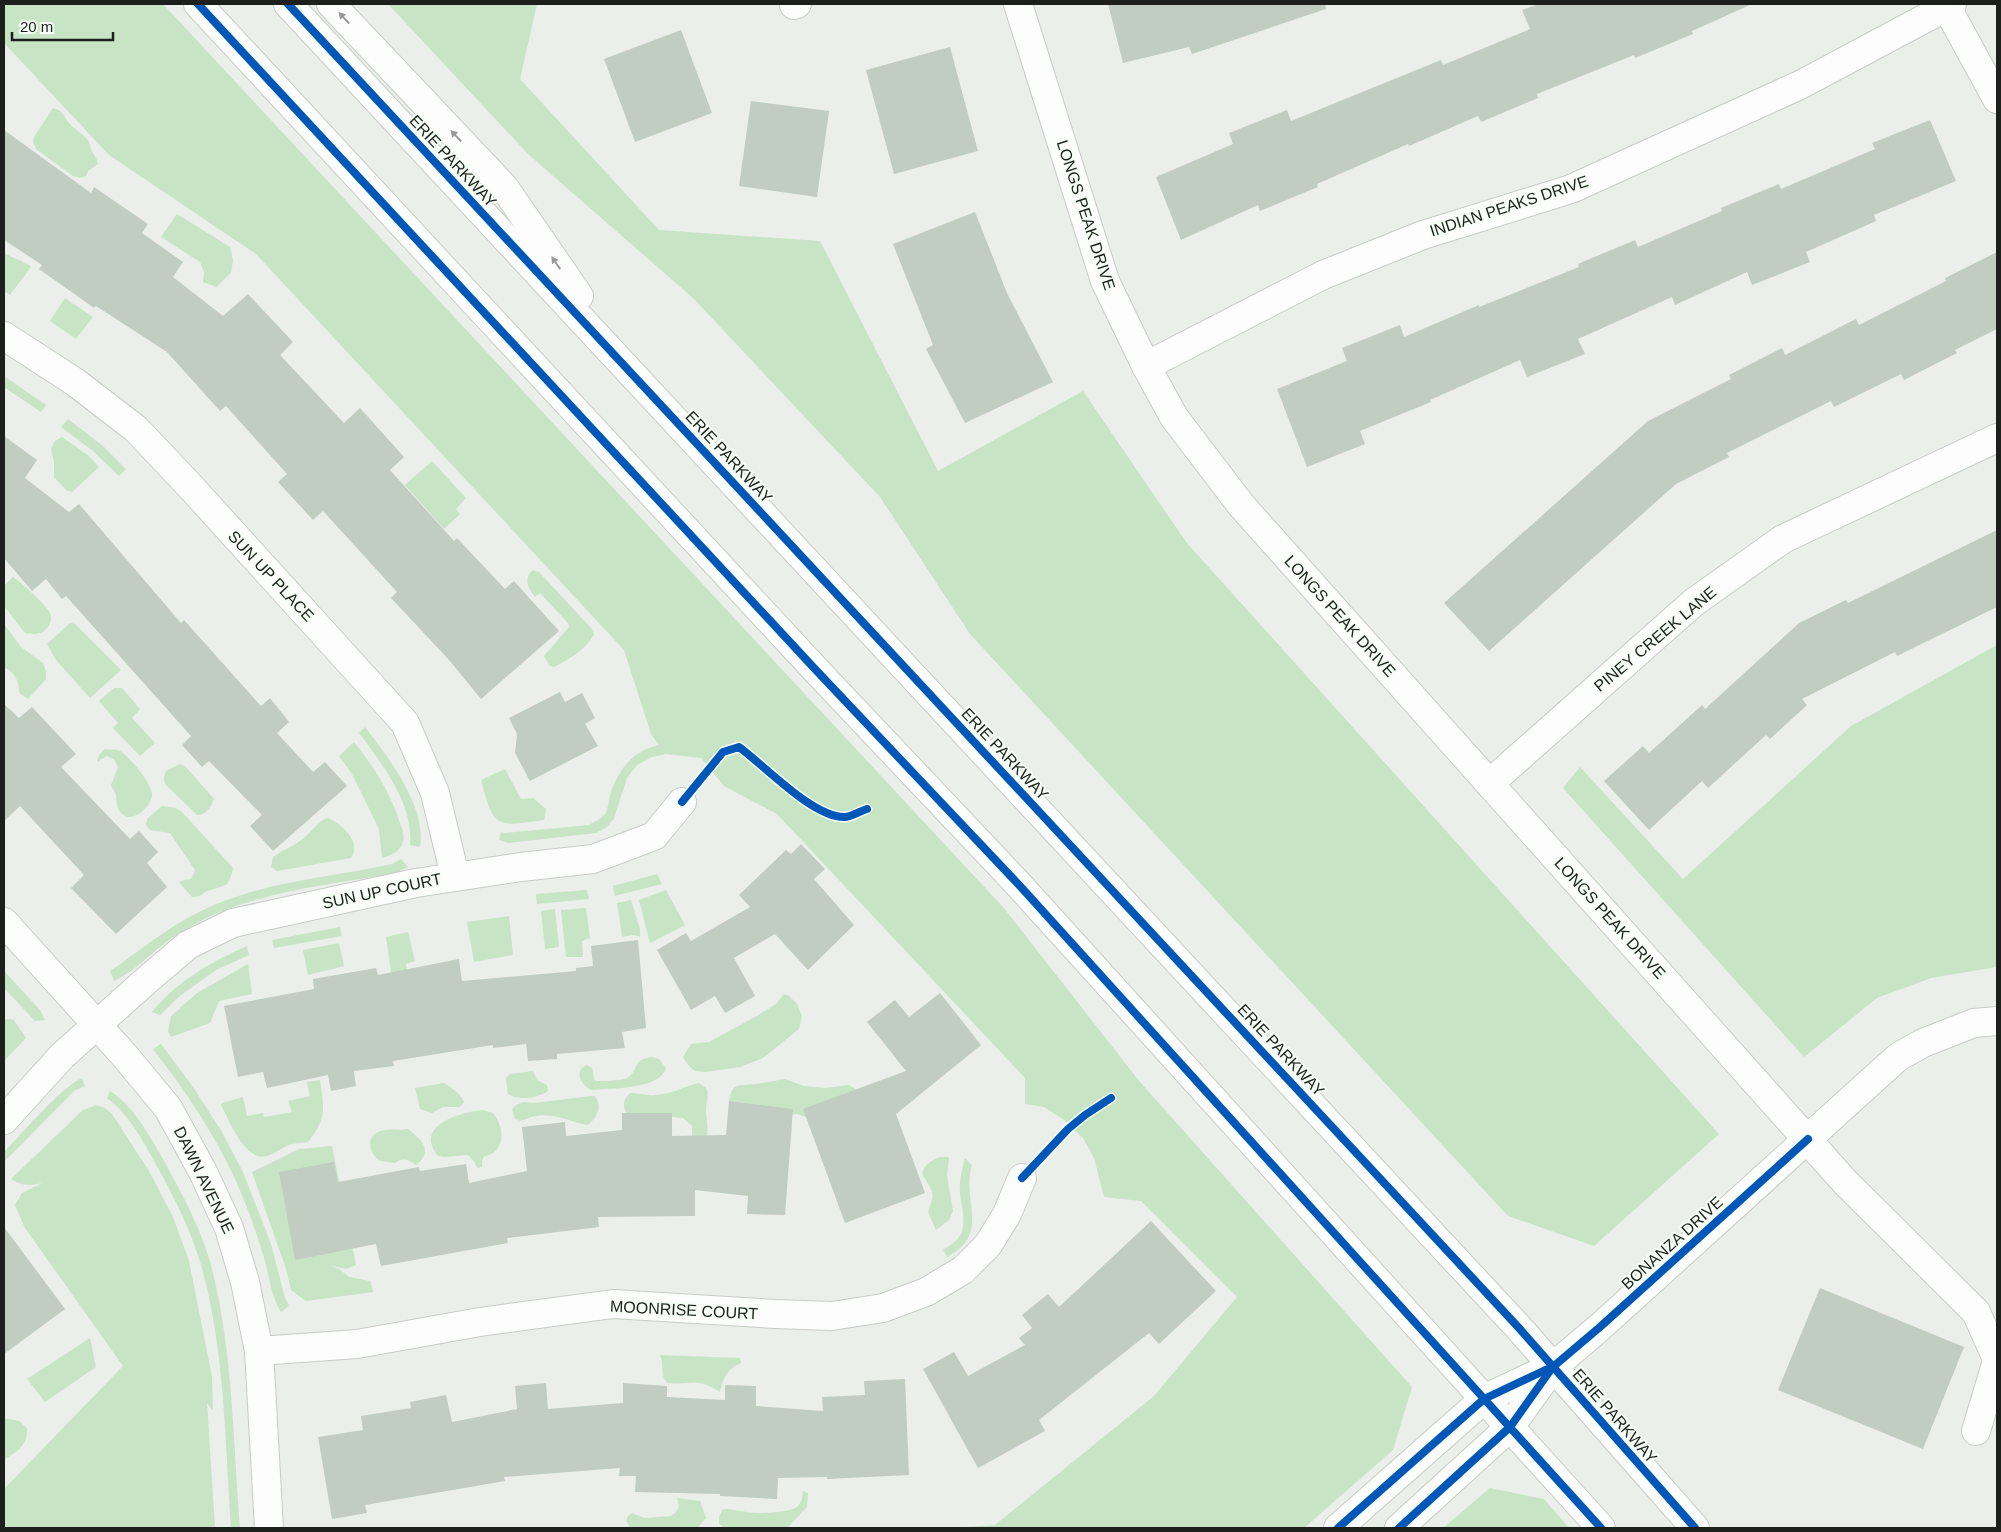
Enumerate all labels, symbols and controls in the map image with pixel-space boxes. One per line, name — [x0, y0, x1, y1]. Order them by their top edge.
scale bar — [12, 10, 114, 42]
one-way arrow — [338, 12, 350, 24]
text: 20 m — [20, 18, 53, 35]
street label: ERIE PARKWAY — [406, 112, 500, 210]
one-way arrow — [450, 130, 462, 142]
street label: LONGS PEAK DRIVE — [1054, 138, 1118, 292]
street label: INDIAN PEAKS DRIVE — [1428, 172, 1590, 240]
one-way arrow — [551, 256, 561, 270]
street label: ERIE PARKWAY — [682, 408, 776, 506]
street label: SUN UP PLACE — [225, 527, 317, 625]
street label: LONGS PEAK DRIVE — [1281, 552, 1399, 680]
street label: PINEY CREEK LANE — [1591, 583, 1719, 695]
street label: ERIE PARKWAY — [958, 705, 1052, 803]
street label: LONGS PEAK DRIVE — [1551, 854, 1669, 982]
street label: SUN UP COURT — [321, 870, 443, 912]
street label: ERIE PARKWAY — [1234, 1001, 1328, 1099]
street label: DAWN AVENUE — [171, 1124, 237, 1236]
street label: BONANZA DRIVE — [1618, 1193, 1726, 1293]
street label: MOONRISE COURT — [610, 1298, 759, 1322]
street label: ERIE PARKWAY — [1570, 1366, 1661, 1467]

